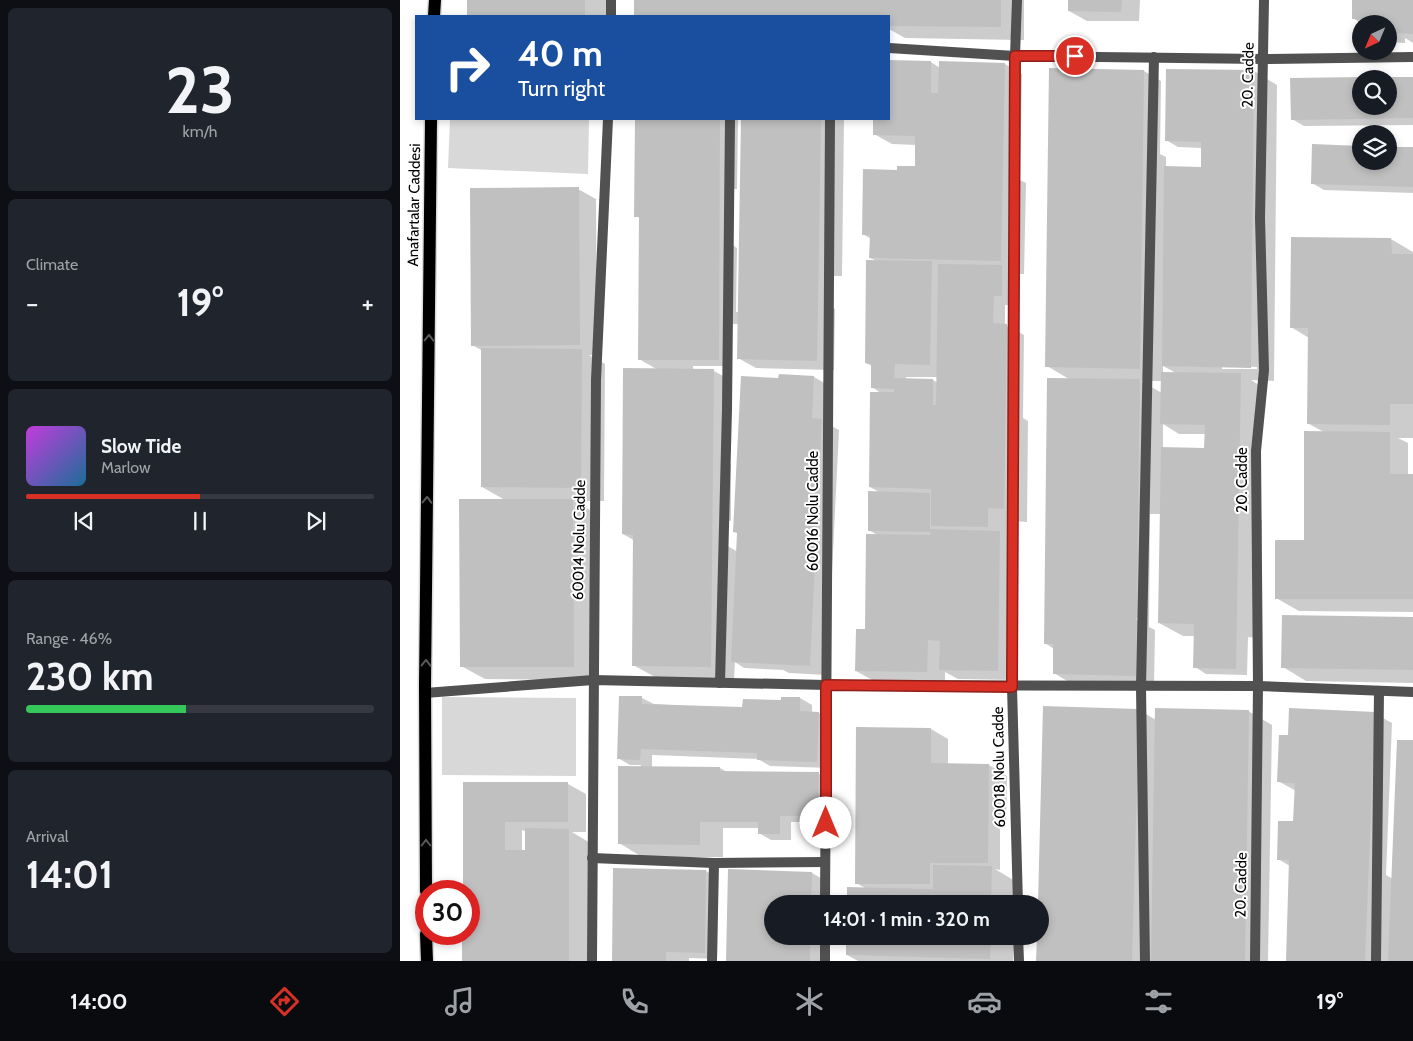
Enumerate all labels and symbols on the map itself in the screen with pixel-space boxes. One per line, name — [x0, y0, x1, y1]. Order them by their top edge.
north arrow — [1352, 15, 1398, 60]
pin — [1054, 35, 1096, 77]
street label: 20. Cadde — [1238, 42, 1258, 108]
street label: Anafartalar Caddesi — [404, 143, 424, 267]
one-way arrow — [424, 333, 434, 341]
street label: 20. Cadde — [1233, 447, 1251, 513]
street label: 60016 Nolu Cadde — [804, 450, 822, 571]
street label: 60014 Nolu Cadde — [569, 479, 589, 600]
one-way arrow — [422, 496, 432, 504]
one-way arrow — [420, 658, 431, 666]
street label: 60018 Nolu Cadde — [989, 706, 1009, 828]
position arrow — [799, 796, 851, 848]
one-way arrow — [421, 838, 431, 846]
street label: 20. Cadde — [1231, 852, 1251, 918]
speed limit sign: 30 — [415, 880, 480, 945]

